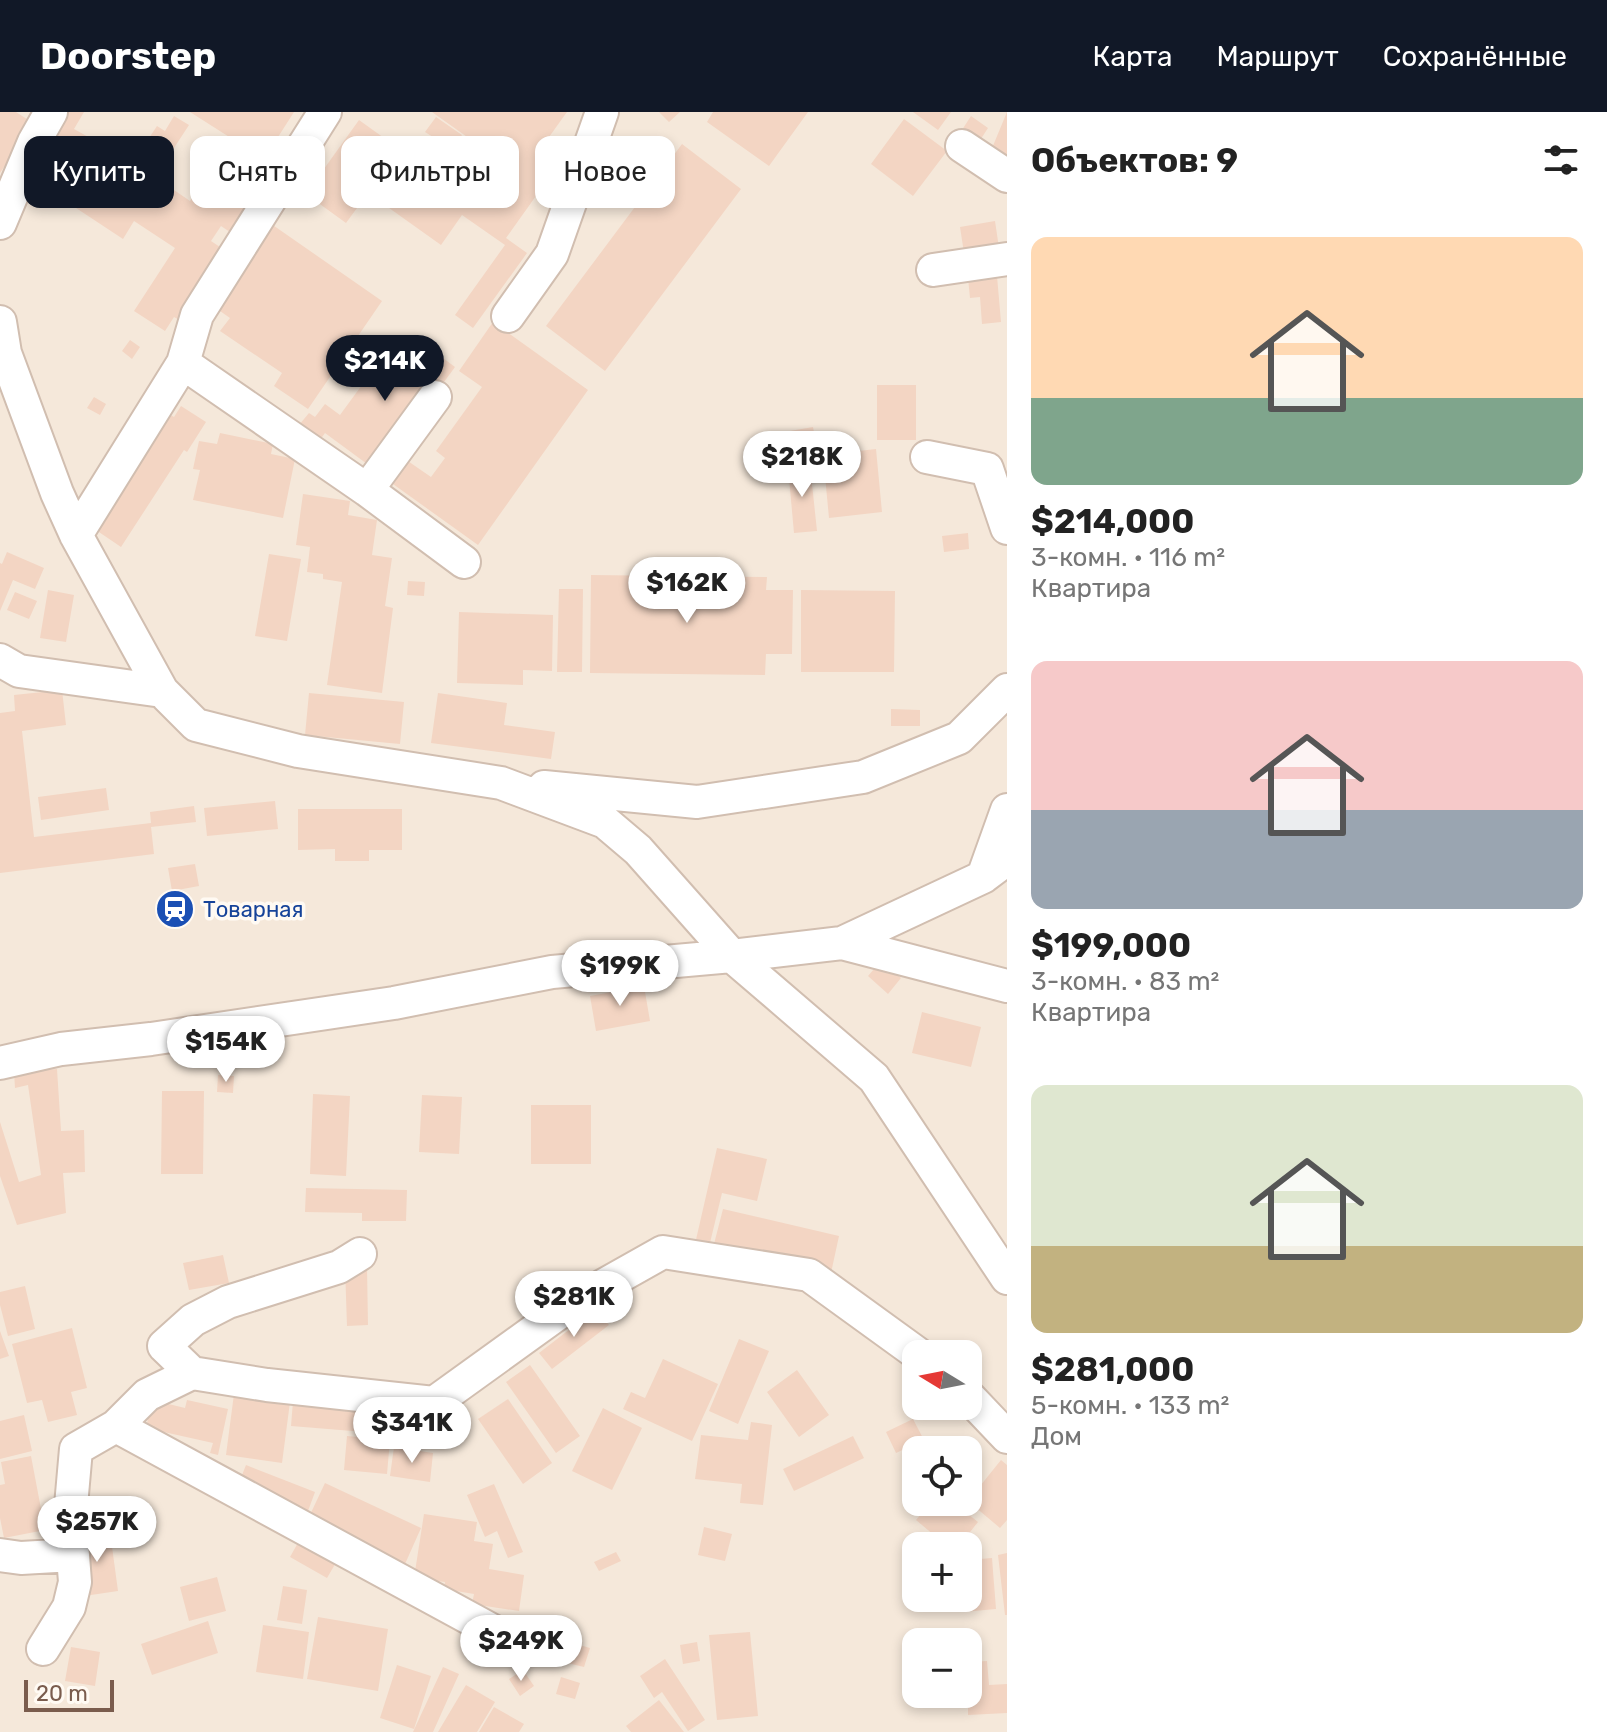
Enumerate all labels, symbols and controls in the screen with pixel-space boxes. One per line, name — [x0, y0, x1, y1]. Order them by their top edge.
text: Doorstep — [40, 33, 216, 79]
text: Карта — [1093, 40, 1172, 73]
text: Маршрут — [1216, 40, 1339, 73]
text: Сохранённые — [1383, 40, 1567, 73]
chip: Купить — [24, 136, 174, 208]
chip: Снять — [190, 136, 325, 208]
chip: Фильтры — [341, 136, 519, 208]
chip: Новое — [535, 136, 675, 208]
icon: filters — [1539, 138, 1583, 182]
text: Объектов: 9 — [1031, 140, 1238, 181]
icon: home — [1235, 289, 1379, 433]
pin: $214K — [329, 335, 441, 403]
text: $214K — [344, 345, 426, 376]
pin: $218K — [746, 431, 858, 499]
text: $218K — [761, 441, 843, 472]
text: $214,000 — [1031, 501, 1194, 542]
text: 3-комн. · 116 m² — [1031, 542, 1225, 573]
pin: $162K — [631, 557, 743, 625]
text: $162K — [646, 567, 728, 598]
text: Квартира — [1031, 573, 1151, 604]
icon: home — [1235, 713, 1379, 857]
station icon: Товарная — [154, 888, 196, 930]
place label: Товарная — [203, 896, 304, 923]
text: $199,000 — [1031, 925, 1191, 966]
pin: $199K — [564, 940, 676, 1008]
text: $199K — [580, 950, 660, 981]
text: 3-комн. · 83 m² — [1031, 966, 1219, 997]
text: Квартира — [1031, 997, 1151, 1028]
pin: $154K — [170, 1016, 282, 1084]
text: $154K — [185, 1026, 267, 1057]
icon: home — [1235, 1137, 1379, 1281]
pin: $281K — [518, 1271, 630, 1339]
text: $281K — [533, 1281, 615, 1312]
north arrow — [902, 1340, 982, 1420]
map controls — [902, 1340, 982, 1708]
text: $281,000 — [1031, 1349, 1194, 1390]
text: 5-комн. · 133 m² — [1031, 1390, 1229, 1421]
pin: $341K — [356, 1397, 468, 1465]
text: $341K — [371, 1407, 453, 1438]
text: Дом — [1031, 1421, 1082, 1452]
button: locate — [902, 1436, 982, 1516]
pin: $257K — [41, 1496, 153, 1564]
text: $257K — [55, 1506, 139, 1537]
button: + — [902, 1532, 982, 1612]
pin: $249K — [465, 1615, 577, 1683]
text: $249K — [478, 1625, 564, 1656]
button: − — [902, 1628, 982, 1708]
scale bar — [24, 1676, 114, 1712]
text: 20 m — [36, 1680, 88, 1707]

